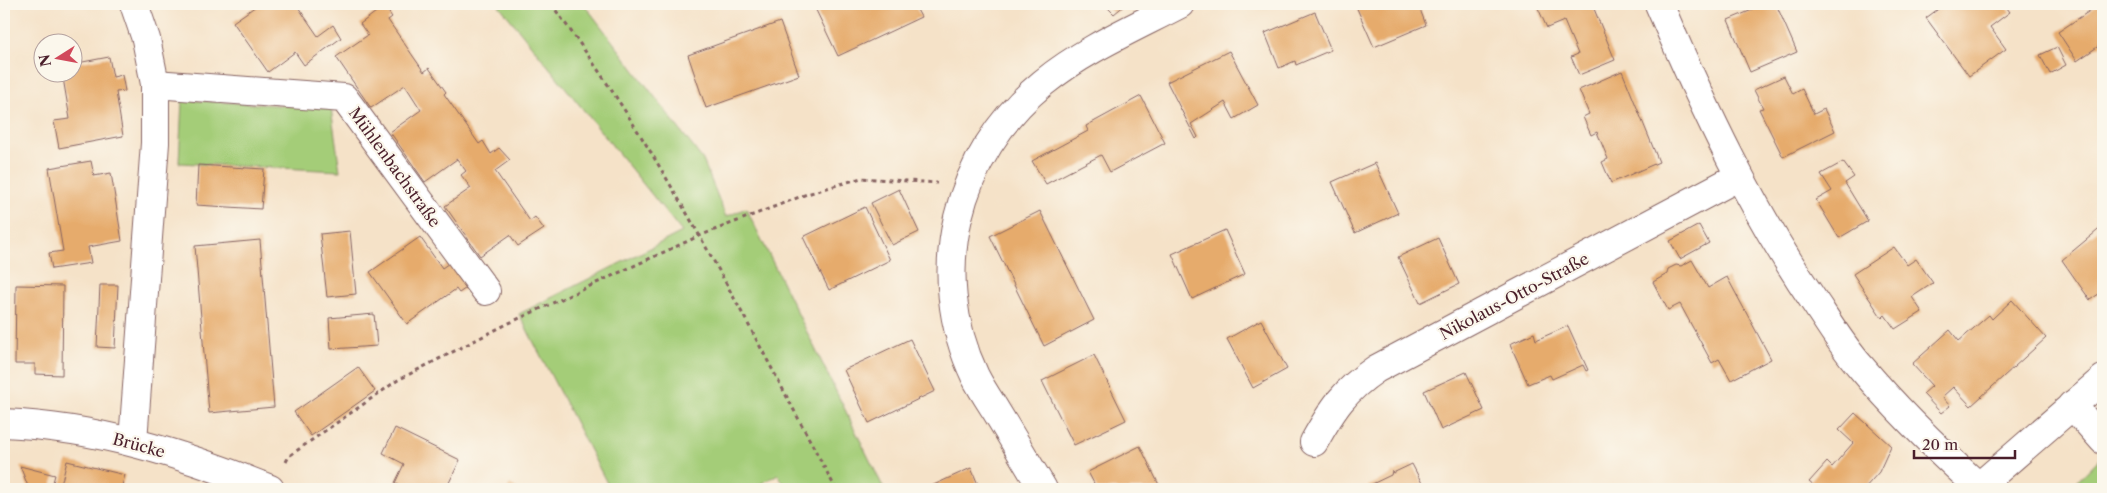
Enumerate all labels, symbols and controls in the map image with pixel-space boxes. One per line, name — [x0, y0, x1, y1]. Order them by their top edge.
north arrow — [32, 32, 82, 82]
text: N — [35, 53, 55, 68]
street label: Mühlenbachstraße — [345, 103, 445, 231]
street label: Nikolaus-Otto-Straße — [1436, 248, 1592, 344]
street label: Brücke — [111, 428, 167, 462]
scale bar — [1914, 428, 2016, 460]
text: 20 m — [1922, 435, 1958, 454]

